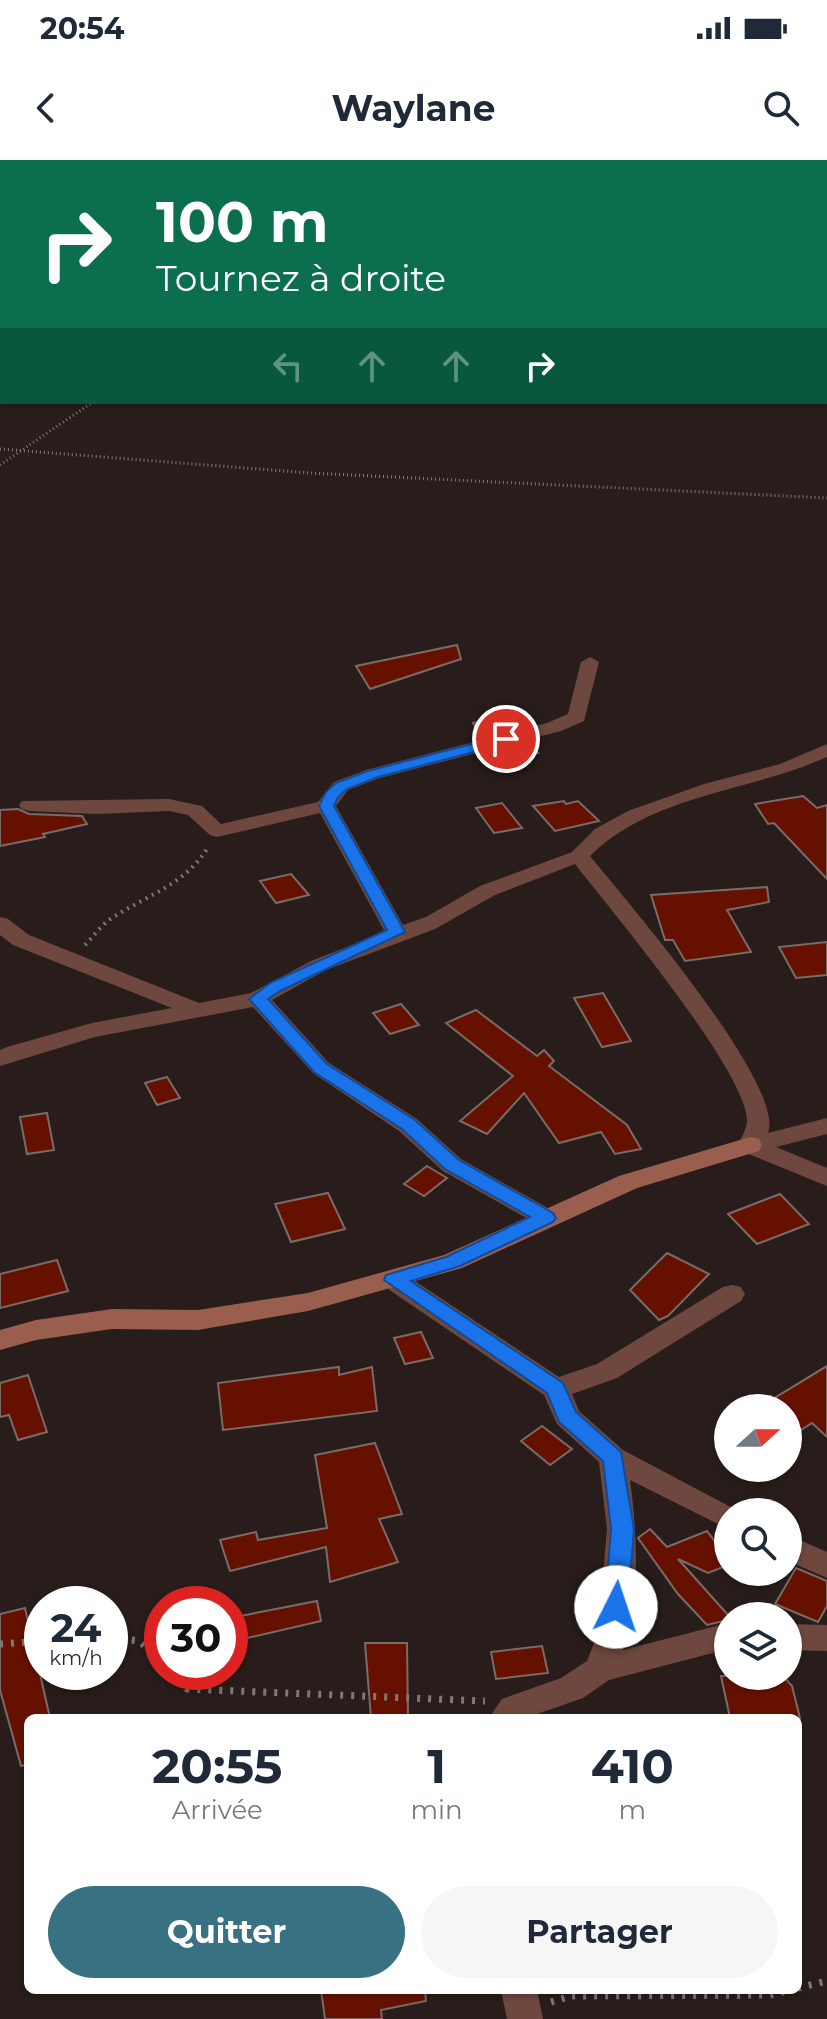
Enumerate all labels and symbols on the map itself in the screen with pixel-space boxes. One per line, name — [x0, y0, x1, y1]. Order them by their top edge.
pin — [472, 705, 540, 773]
north arrow — [714, 1394, 802, 1482]
position arrow — [574, 1565, 658, 1649]
speed limit sign: 30 — [144, 1586, 248, 1690]

